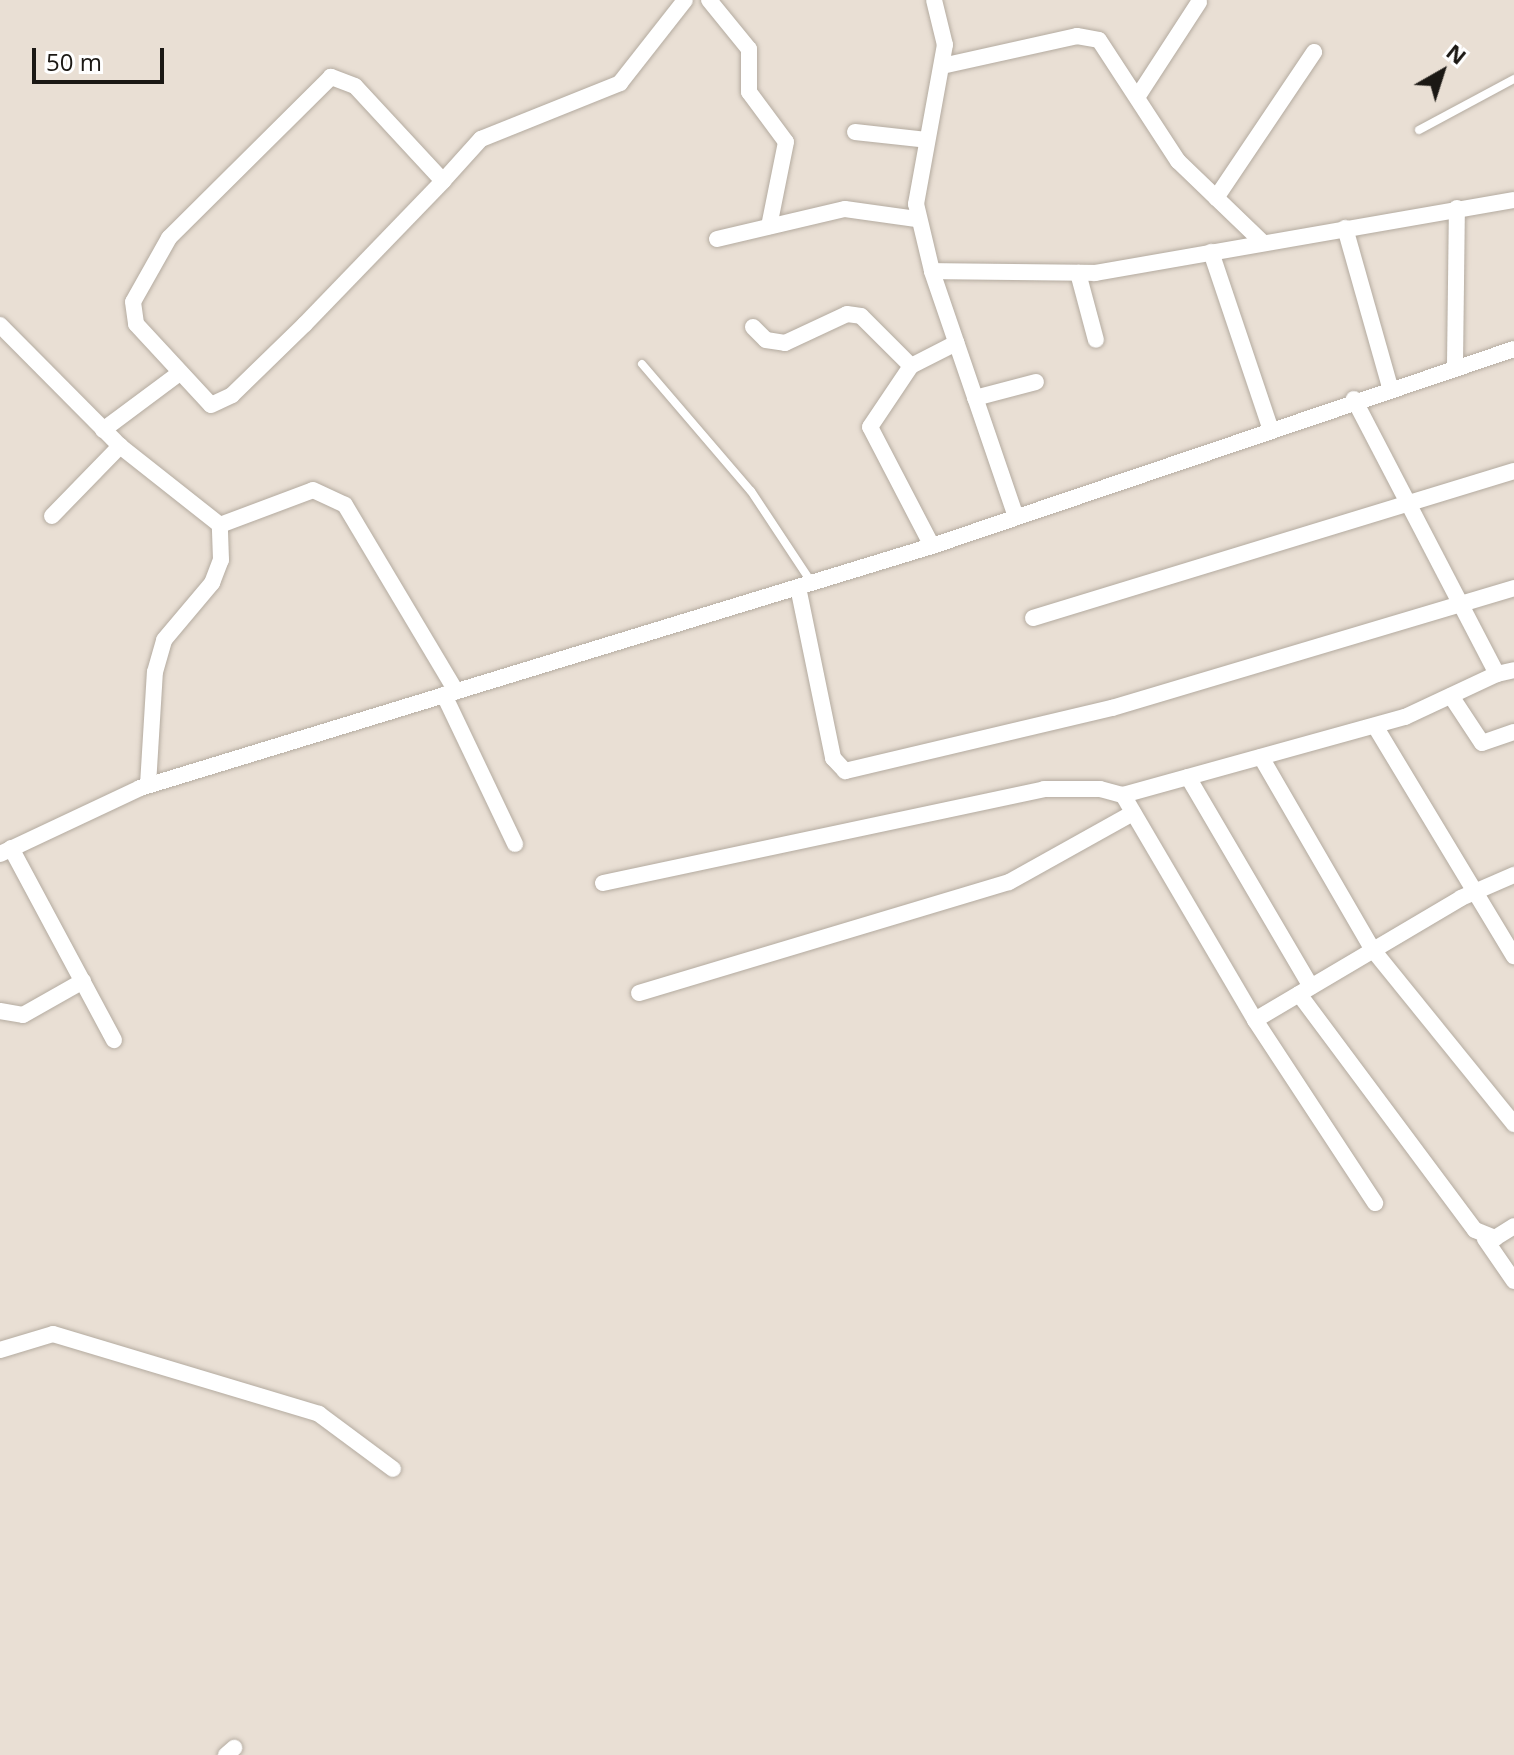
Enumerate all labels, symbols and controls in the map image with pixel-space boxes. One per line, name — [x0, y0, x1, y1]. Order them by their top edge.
scale bar — [36, 32, 168, 82]
north arrow — [1402, 32, 1482, 112]
text: N — [1441, 36, 1473, 71]
text: 50 m — [46, 45, 102, 78]

